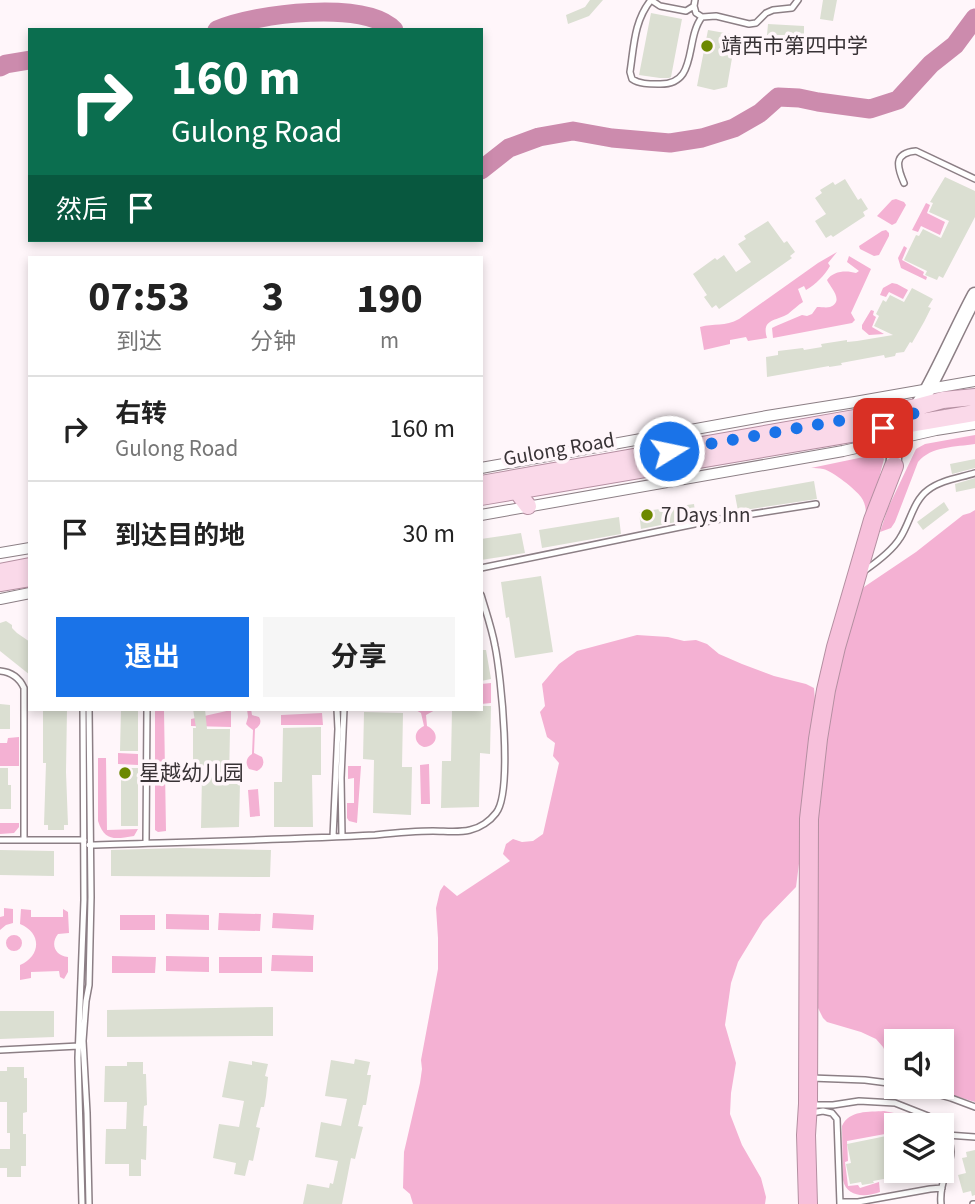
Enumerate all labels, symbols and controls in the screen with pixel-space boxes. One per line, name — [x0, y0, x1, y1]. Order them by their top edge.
place label: 靖西市第四中学 — [721, 31, 868, 61]
marker: 靖西市第四中学 — [699, 38, 715, 54]
text: 160 m — [171, 44, 300, 114]
icon: right — [56, 56, 147, 147]
text: Gulong Road — [171, 109, 342, 155]
icon: arrive — [122, 189, 160, 227]
text: 然后 — [56, 191, 108, 228]
text: 07:53 — [88, 267, 190, 327]
text: 3 — [262, 267, 284, 327]
text: 190 — [356, 269, 423, 329]
text: m — [380, 324, 399, 357]
text: 到达 — [116, 325, 162, 358]
text: 分钟 — [250, 325, 296, 358]
text: 右转 — [115, 395, 167, 432]
pin — [853, 398, 913, 458]
icon: arrive — [864, 409, 902, 447]
icon: right — [56, 410, 94, 448]
text: 160 m — [389, 410, 455, 447]
position arrow — [632, 414, 706, 488]
street label: Gulong Road — [501, 424, 617, 474]
text: Gulong Road — [115, 432, 238, 465]
place label: 7 Days Inn — [661, 500, 750, 530]
marker: 7 Days Inn — [639, 507, 655, 523]
icon: arrive — [56, 515, 94, 553]
text: 30 m — [402, 515, 455, 552]
text: 到达目的地 — [115, 517, 245, 554]
button: 退出 — [56, 617, 249, 697]
button: 分享 — [263, 617, 455, 697]
place label: 星越幼儿园 — [139, 758, 244, 788]
marker: 星越幼儿园 — [117, 765, 133, 781]
map controls — [884, 1029, 954, 1183]
button: sound — [884, 1029, 954, 1099]
button: layers — [884, 1113, 954, 1183]

